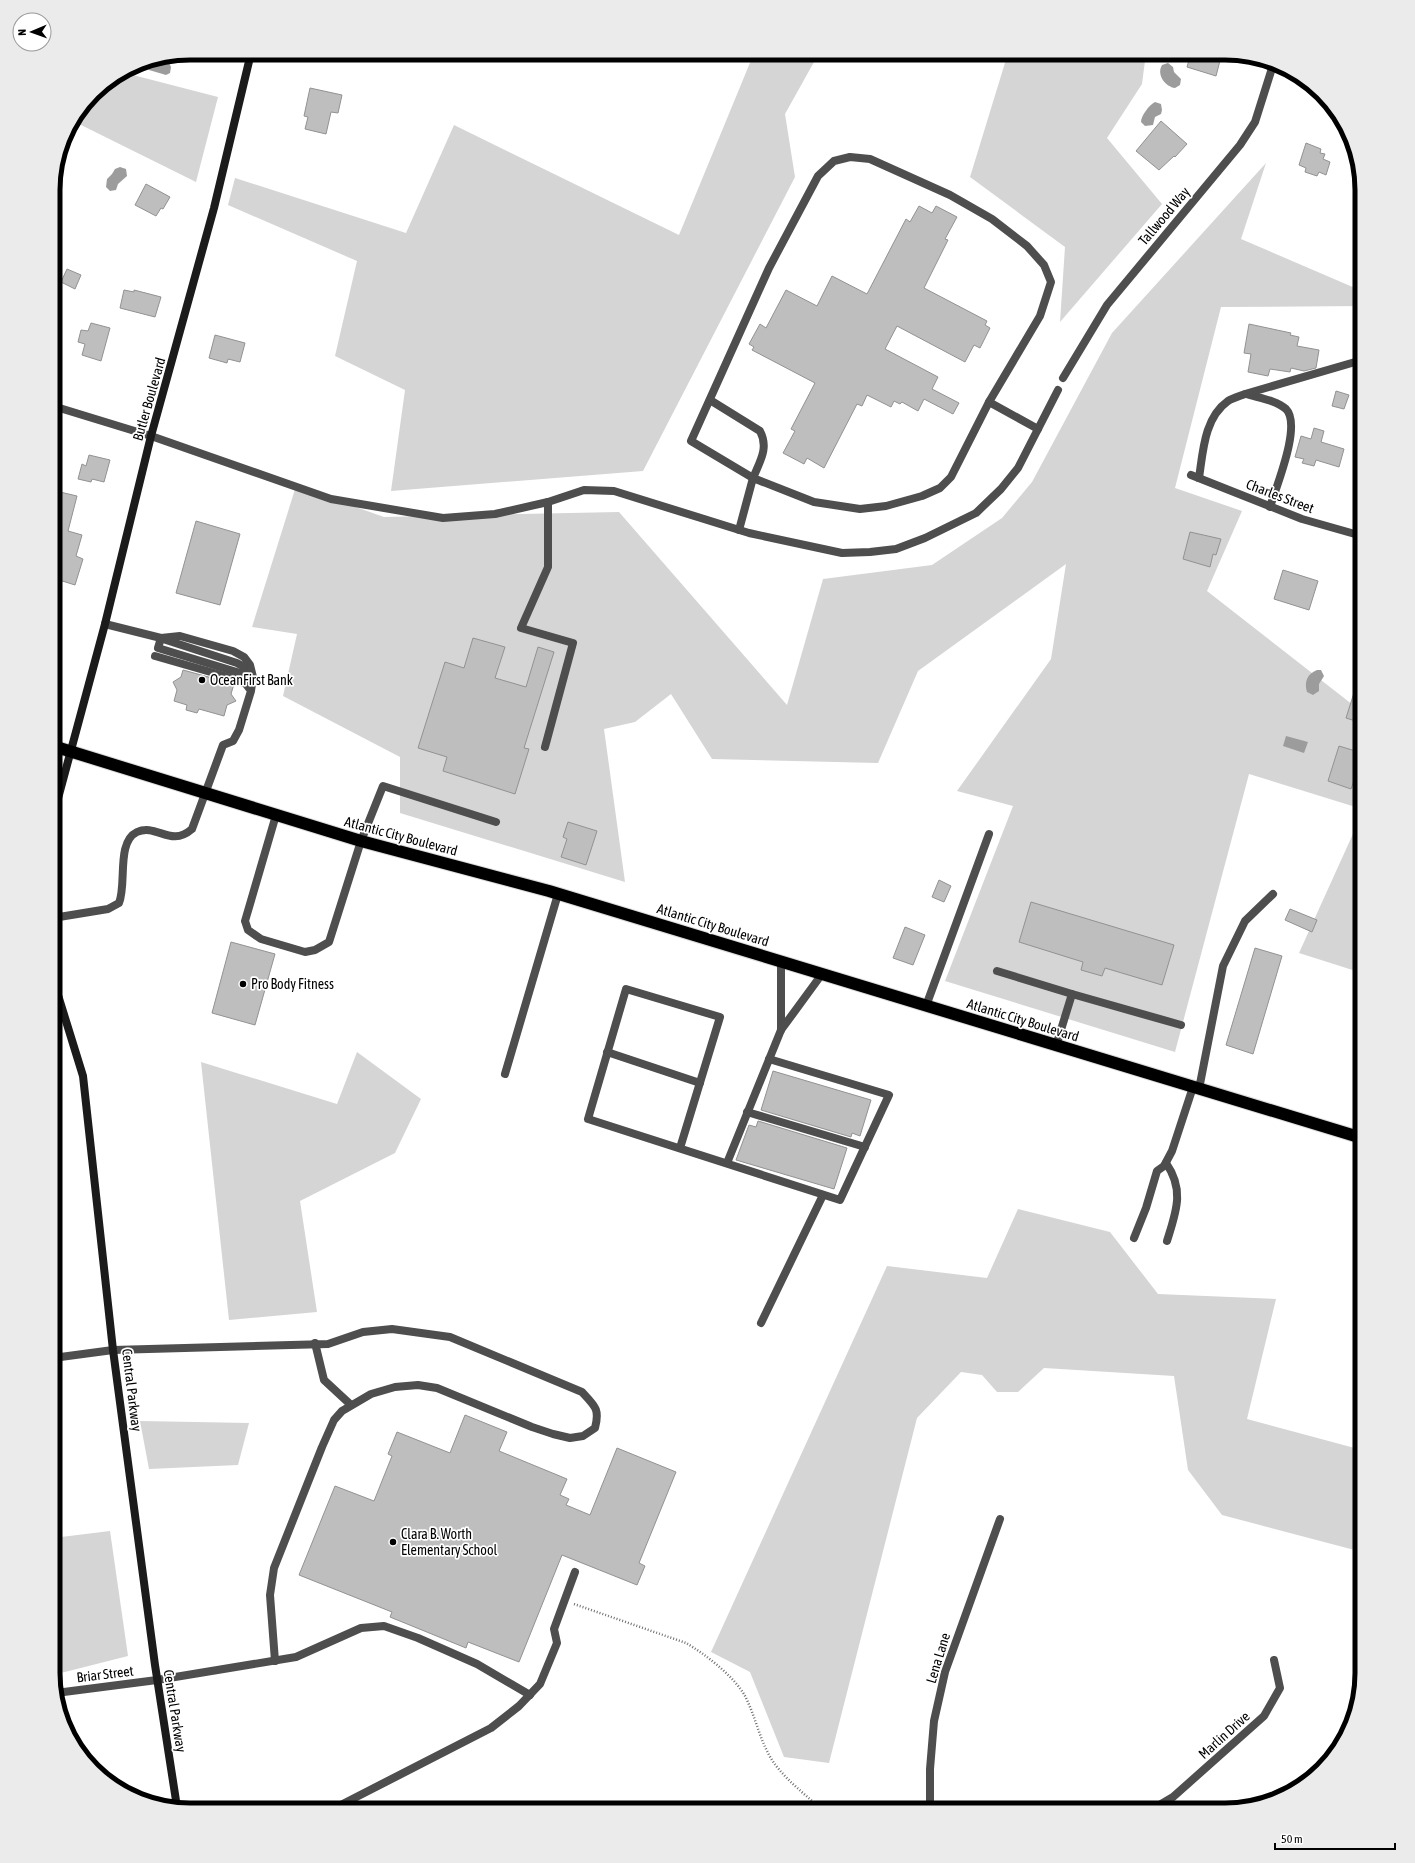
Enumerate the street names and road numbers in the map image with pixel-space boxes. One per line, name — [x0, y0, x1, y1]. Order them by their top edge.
street label: Tallwood Way — [1135, 184, 1193, 248]
street label: Butler Boulevard — [129, 355, 169, 443]
street label: Charles Street — [1244, 476, 1316, 516]
street label: Atlantic City Boulevard — [343, 813, 459, 859]
street label: Atlantic City Boulevard — [655, 900, 771, 950]
street label: Atlantic City Boulevard — [965, 995, 1081, 1045]
street label: Central Parkway — [119, 1348, 145, 1433]
street label: Lena Lane — [923, 1631, 953, 1685]
street label: Briar Street — [76, 1663, 134, 1685]
street label: Central Parkway — [161, 1669, 189, 1754]
street label: Marlin Drive — [1195, 1708, 1253, 1762]

